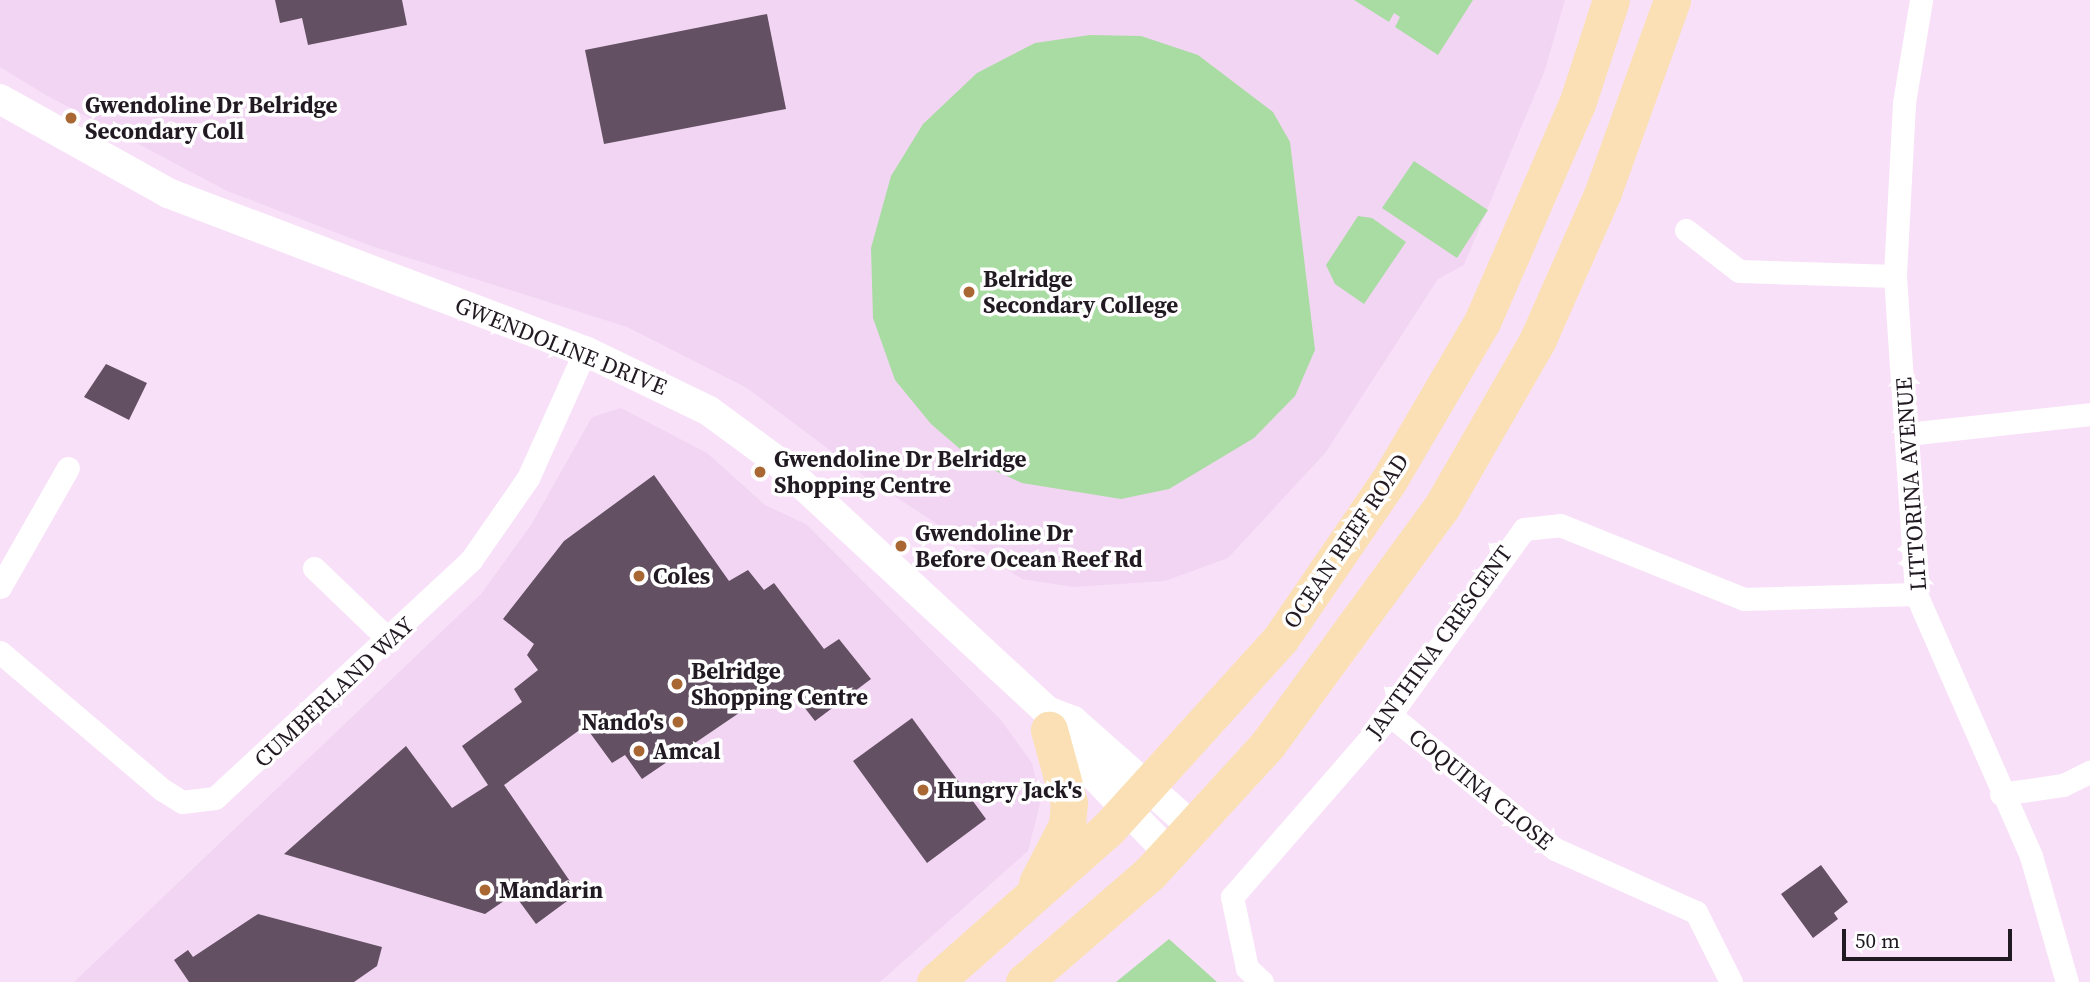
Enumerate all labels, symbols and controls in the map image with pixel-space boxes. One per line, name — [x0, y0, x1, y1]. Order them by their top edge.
place label: Gwendoline Dr Belridge Secondary Coll — [85, 91, 338, 145]
marker: Gwendoline Dr Belridge Secondary Coll — [63, 110, 79, 126]
place label: Belridge Secondary College — [983, 265, 1178, 319]
marker: Belridge Secondary College — [961, 284, 977, 300]
street label: GWENDOLINE DRIVE — [451, 291, 671, 401]
street label: LITTORINA AVENUE — [1890, 376, 1932, 592]
place label: Gwendoline Dr Belridge Shopping Centre — [774, 445, 1027, 499]
street label: OCEAN REEF ROAD — [1277, 448, 1415, 634]
marker: Gwendoline Dr Belridge Shopping Centre — [752, 464, 768, 480]
place label: Gwendoline Dr Before Ocean Reef Rd — [915, 519, 1143, 573]
marker: Gwendoline Dr Before Ocean Reef Rd — [893, 538, 909, 554]
street label: JANTHINA CRESCENT — [1360, 540, 1518, 744]
place label: Coles — [653, 562, 710, 590]
marker: Coles — [631, 568, 647, 584]
street label: CUMBERLAND WAY — [248, 611, 420, 773]
place label: Belridge Shopping Centre — [691, 657, 868, 711]
marker: Belridge Shopping Centre — [669, 676, 685, 692]
place label: Nando's — [582, 708, 664, 736]
marker: Nando's — [670, 714, 686, 730]
street label: COQUINA CLOSE — [1403, 722, 1559, 856]
place label: Amcal — [653, 737, 721, 765]
marker: Amcal — [631, 743, 647, 759]
place label: Hungry Jack's — [937, 776, 1082, 804]
marker: Hungry Jack's — [915, 782, 931, 798]
place label: Mandarin — [499, 876, 603, 904]
marker: Mandarin — [477, 882, 493, 898]
scale bar — [1845, 916, 2015, 960]
text: 50 m — [1855, 926, 1900, 955]

